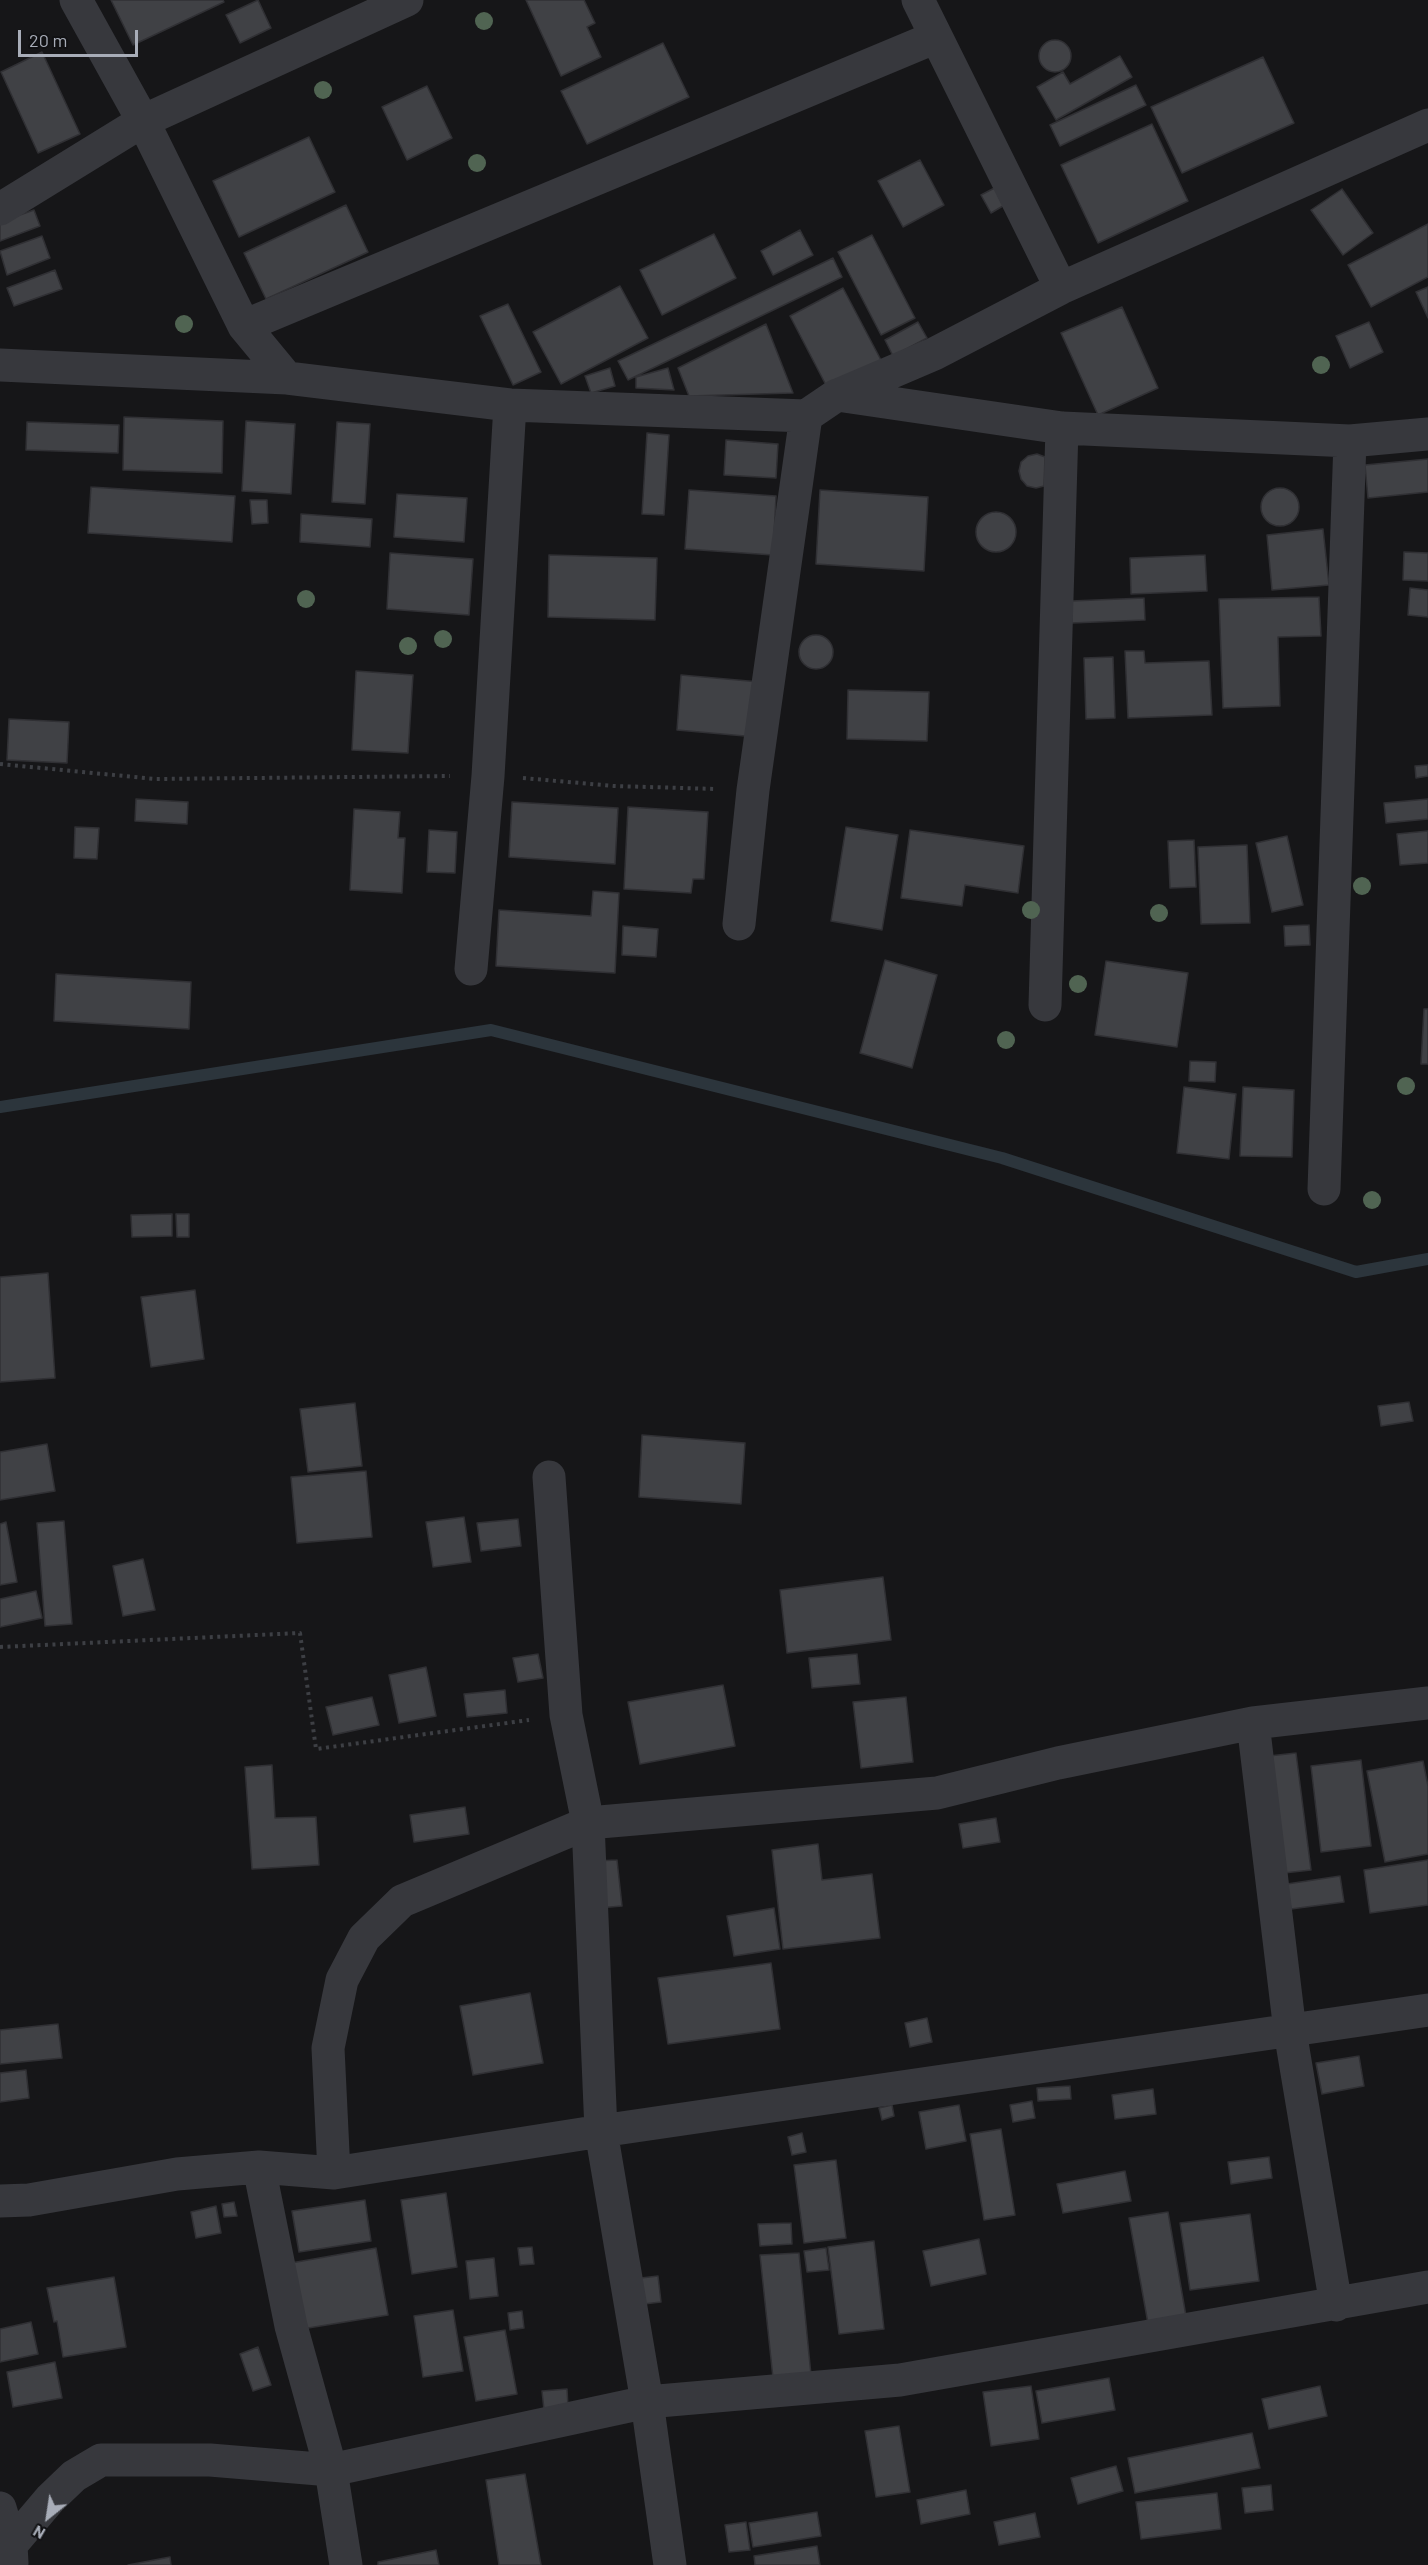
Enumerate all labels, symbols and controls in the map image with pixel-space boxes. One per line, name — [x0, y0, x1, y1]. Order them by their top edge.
scale bar — [21, 18, 141, 56]
text: 20 m — [29, 29, 67, 51]
north arrow — [18, 2487, 78, 2547]
text: N — [29, 2522, 48, 2544]

